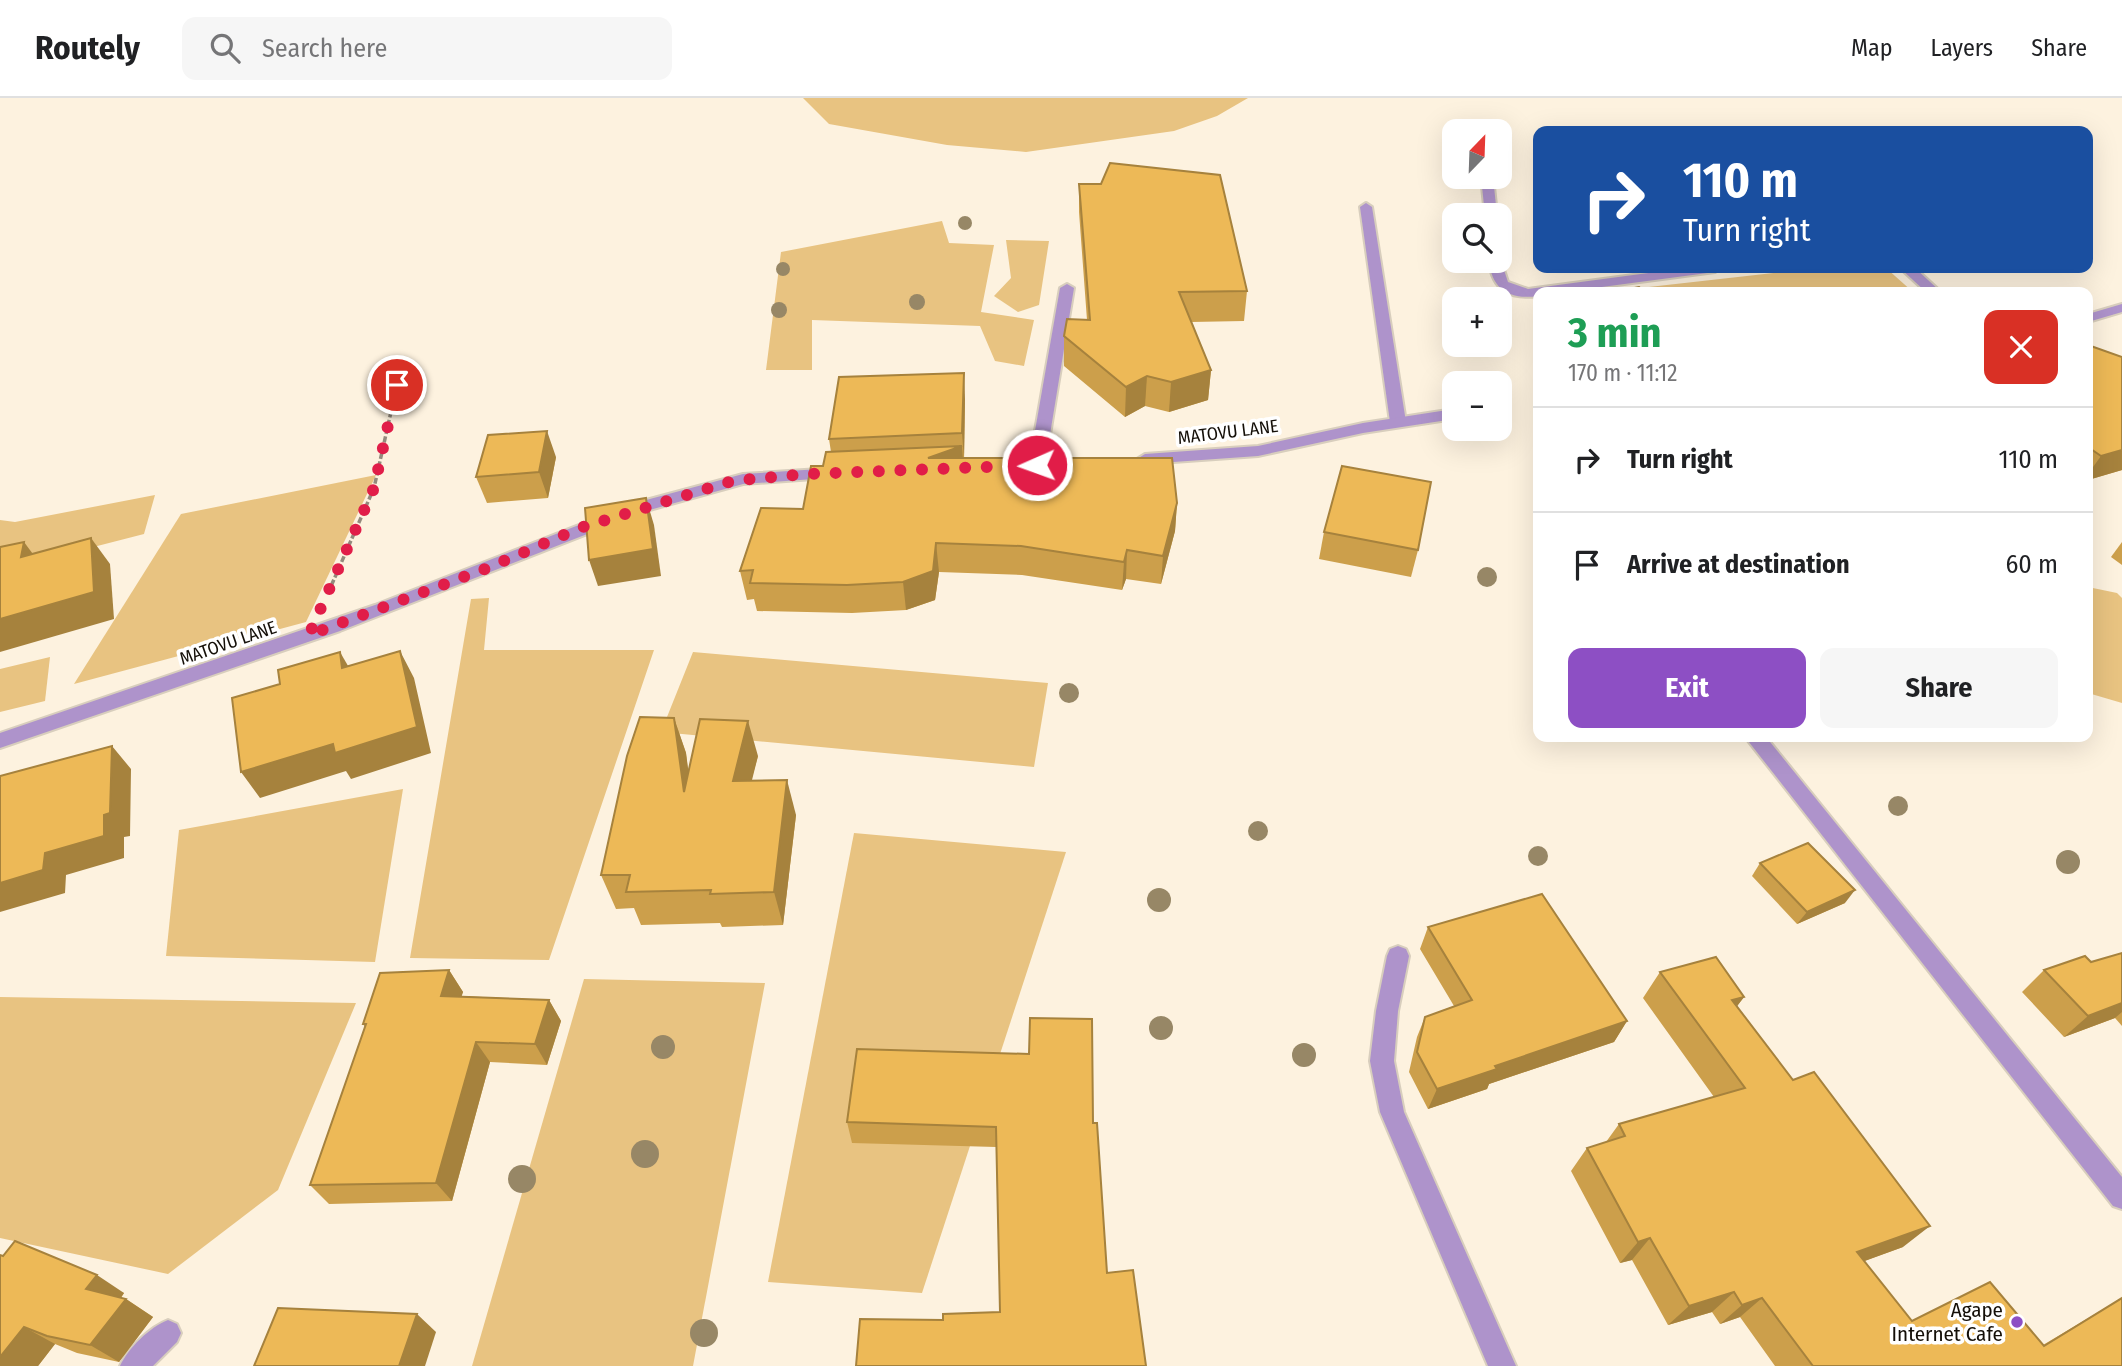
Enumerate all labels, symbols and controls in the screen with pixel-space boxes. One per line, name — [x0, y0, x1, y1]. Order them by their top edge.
search box — [182, 17, 672, 80]
text: Routely — [35, 28, 140, 68]
icon: search — [206, 29, 244, 67]
text: Search here — [262, 33, 387, 64]
text: Map — [1851, 34, 1893, 62]
text: Layers — [1931, 34, 1993, 62]
text: Share — [2031, 34, 2087, 62]
north arrow — [1442, 119, 1512, 189]
map controls — [1442, 119, 1512, 441]
text: 110 m — [1683, 151, 1798, 210]
icon: right — [1568, 154, 1659, 245]
button: search — [1442, 203, 1512, 273]
text: Turn right — [1683, 211, 1810, 249]
button: + — [1442, 287, 1512, 357]
text: 3 min — [1568, 308, 1662, 358]
button: close — [1984, 310, 2058, 384]
pin — [367, 355, 427, 415]
text: 170 m · 11:12 — [1568, 359, 1677, 387]
icon: arrive — [378, 366, 416, 404]
button: − — [1442, 371, 1512, 441]
street label: MATOVU LANE — [1176, 415, 1280, 449]
position arrow — [1000, 428, 1074, 502]
icon: right — [1568, 441, 1606, 479]
text: Turn right — [1627, 444, 1733, 475]
text: 110 m — [1998, 444, 2058, 475]
icon: arrive — [1568, 546, 1606, 584]
text: Arrive at destination — [1627, 549, 1850, 580]
text: 60 m — [2005, 549, 2058, 580]
street label: MATOVU LANE — [177, 616, 279, 670]
button: Exit — [1568, 648, 1806, 728]
button: Share — [1820, 648, 2058, 728]
place label: Agape Internet Cafe — [1892, 1297, 2003, 1347]
marker: Agape Internet Cafe — [2009, 1314, 2025, 1330]

